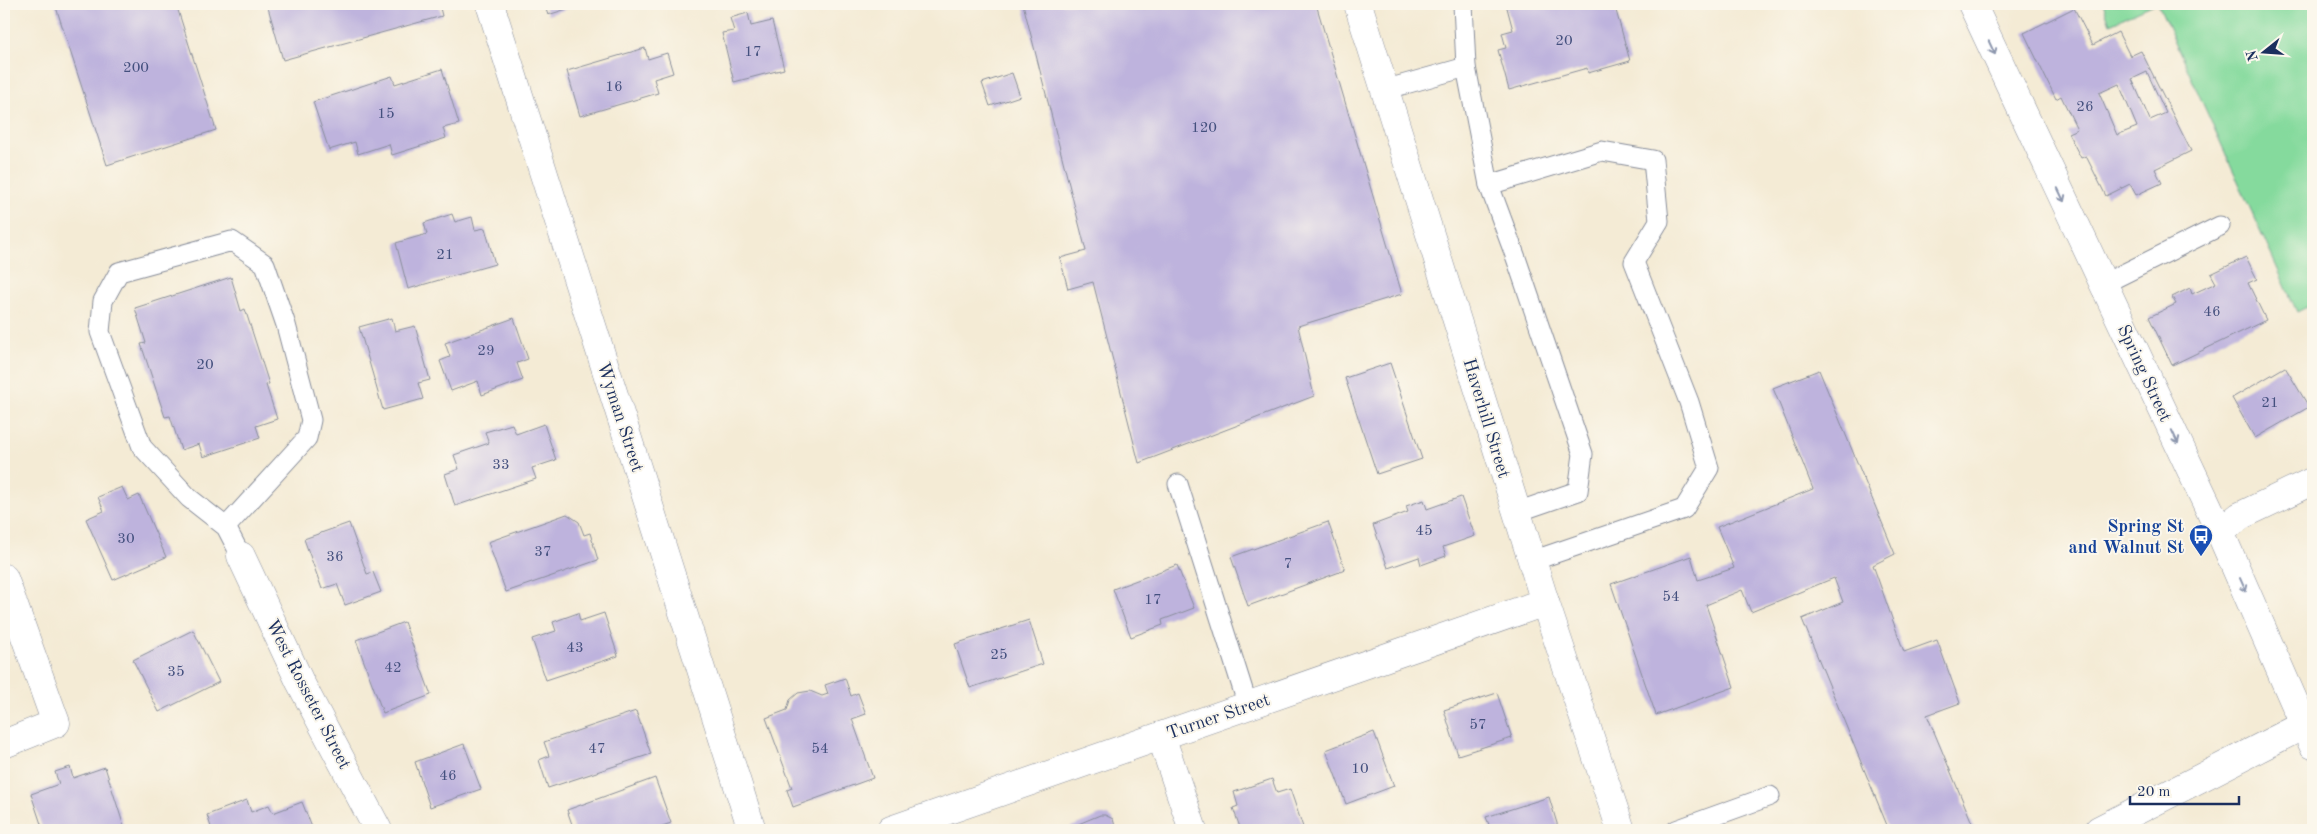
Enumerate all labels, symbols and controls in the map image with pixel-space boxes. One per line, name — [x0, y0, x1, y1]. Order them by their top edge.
north arrow — [2240, 28, 2290, 78]
house number: 20 — [1555, 34, 1573, 49]
one-way arrow — [1988, 40, 1998, 55]
house number: 17 — [744, 45, 762, 60]
text: N — [2244, 48, 2261, 63]
house number: 200 — [123, 61, 149, 76]
house number: 16 — [605, 80, 623, 95]
house number: 26 — [2076, 100, 2094, 115]
house number: 15 — [377, 107, 395, 122]
house number: 120 — [1191, 121, 1217, 136]
one-way arrow — [2057, 187, 2067, 202]
house number: 21 — [436, 248, 454, 263]
house number: 46 — [2203, 305, 2221, 320]
street label: Spring Street — [2114, 322, 2174, 425]
house number: 29 — [477, 344, 495, 359]
street label: Haverhill Street — [1459, 356, 1513, 480]
house number: 20 — [196, 358, 214, 373]
street label: Wyman Street — [594, 360, 646, 475]
house number: 21 — [2261, 396, 2279, 411]
one-way arrow — [2171, 429, 2180, 444]
house number: 33 — [492, 458, 510, 473]
place label: Spring St and Walnut St — [2069, 518, 2184, 557]
bus stop icon: Spring St and Walnut St — [2188, 523, 2214, 557]
house number: 45 — [1415, 524, 1433, 539]
house number: 30 — [117, 532, 135, 547]
house number: 37 — [534, 545, 552, 560]
house number: 36 — [326, 550, 344, 565]
house number: 7 — [1284, 557, 1292, 572]
one-way arrow — [2238, 577, 2248, 592]
house number: 54 — [1662, 590, 1680, 605]
house number: 17 — [1144, 593, 1162, 608]
street label: West Rosseter Street — [263, 617, 354, 772]
house number: 43 — [566, 641, 584, 656]
house number: 25 — [990, 648, 1008, 663]
house number: 42 — [384, 661, 402, 676]
house number: 35 — [167, 665, 185, 680]
street label: Turner Street — [1164, 691, 1272, 743]
house number: 57 — [1469, 718, 1487, 733]
house number: 47 — [588, 742, 606, 757]
house number: 54 — [811, 742, 829, 757]
house number: 10 — [1351, 762, 1369, 777]
house number: 46 — [439, 769, 457, 784]
scale bar — [2130, 774, 2238, 806]
text: 20 m — [2137, 785, 2171, 800]

